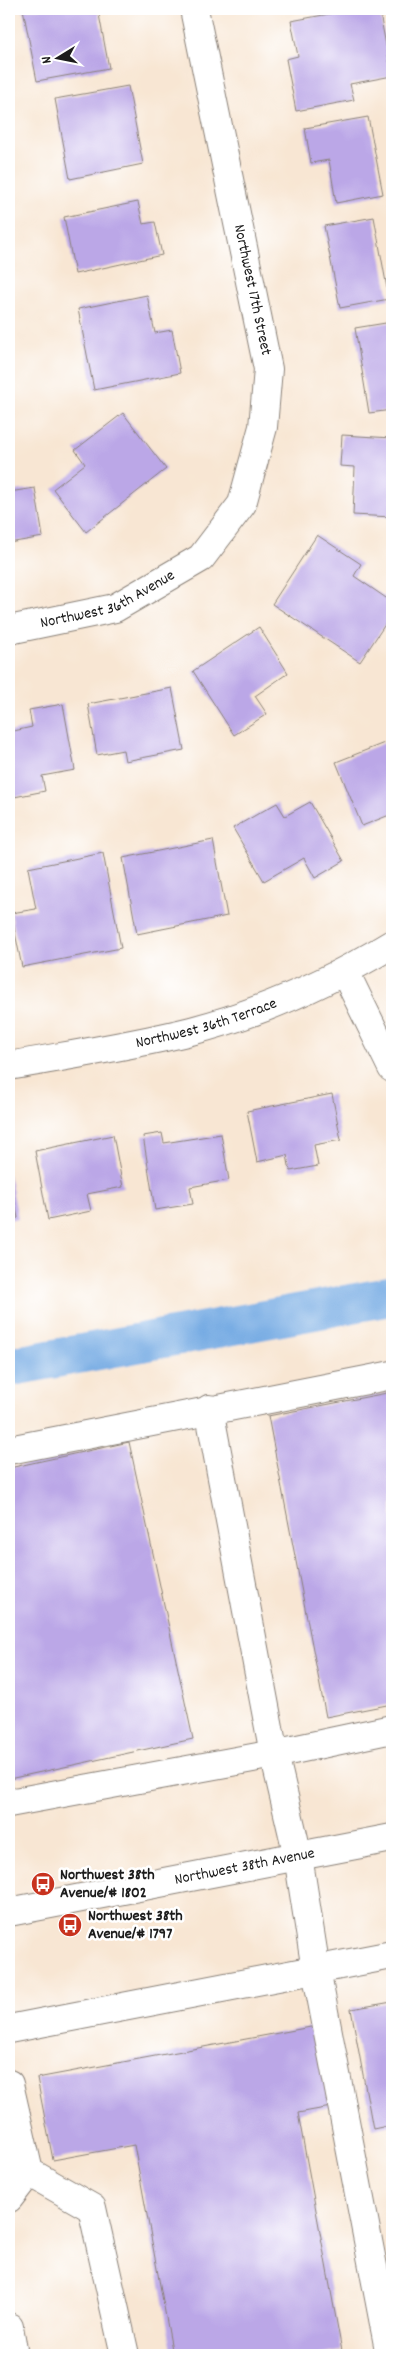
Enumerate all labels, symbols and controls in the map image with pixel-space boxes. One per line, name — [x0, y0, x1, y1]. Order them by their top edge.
north arrow — [32, 32, 82, 82]
text: N — [37, 55, 58, 65]
street label: Northwest 17th Street — [227, 222, 277, 358]
street label: Northwest 36th Avenue — [38, 564, 179, 635]
street label: Northwest 36th Terrace — [134, 992, 280, 1055]
street label: Northwest 38th Avenue — [173, 1842, 317, 1891]
place label: Northwest 38th Avenue/# 1802 — [60, 1864, 155, 1905]
bus stop icon: Northwest 38th Avenue/# 1802 — [30, 1871, 56, 1897]
place label: Northwest 38th Avenue/# 1797 — [88, 1905, 183, 1946]
bus stop icon: Northwest 38th Avenue/# 1797 — [57, 1912, 83, 1938]

